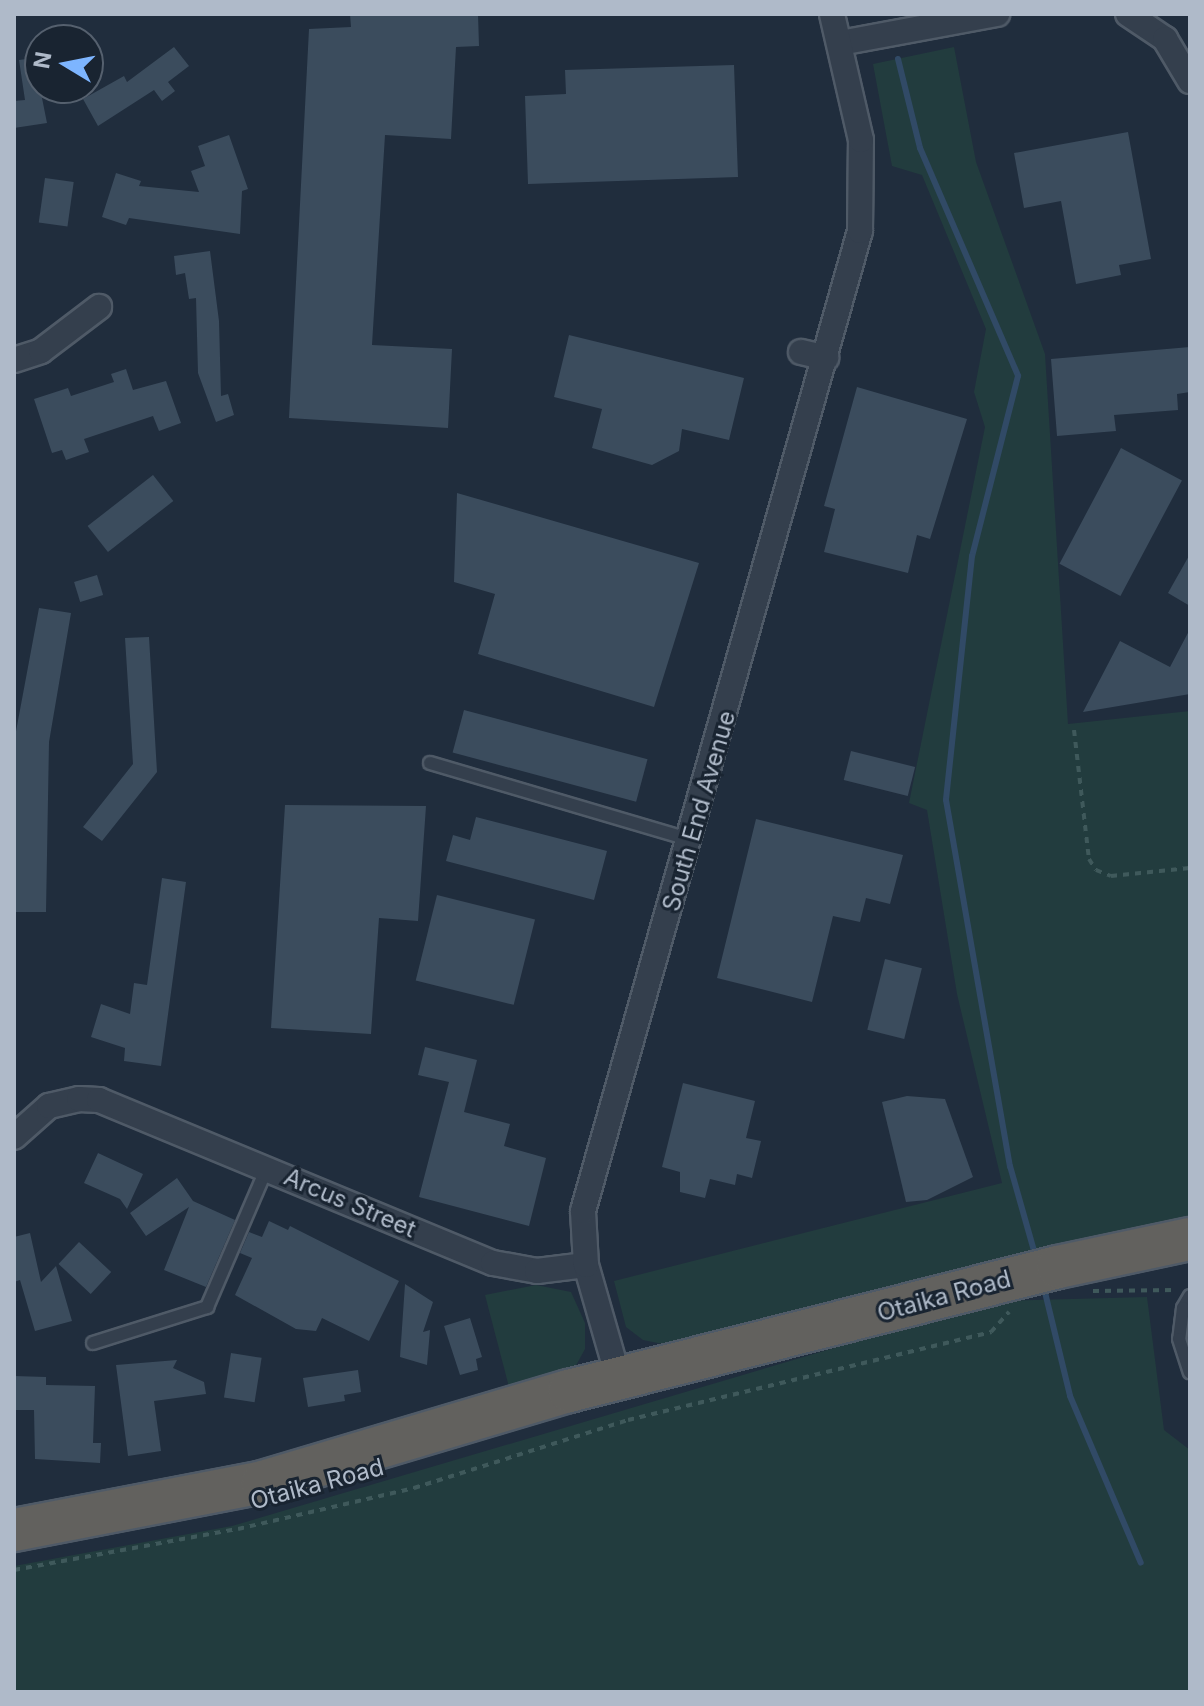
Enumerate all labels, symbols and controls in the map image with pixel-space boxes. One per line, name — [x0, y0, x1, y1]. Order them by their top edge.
north arrow — [24, 24, 104, 104]
text: N — [28, 50, 57, 71]
street label: South End Avenue — [657, 707, 741, 915]
street label: Arcus Street — [280, 1162, 420, 1244]
street label: Otaika Road — [874, 1264, 1014, 1328]
street label: Otaika Road — [247, 1452, 387, 1516]

